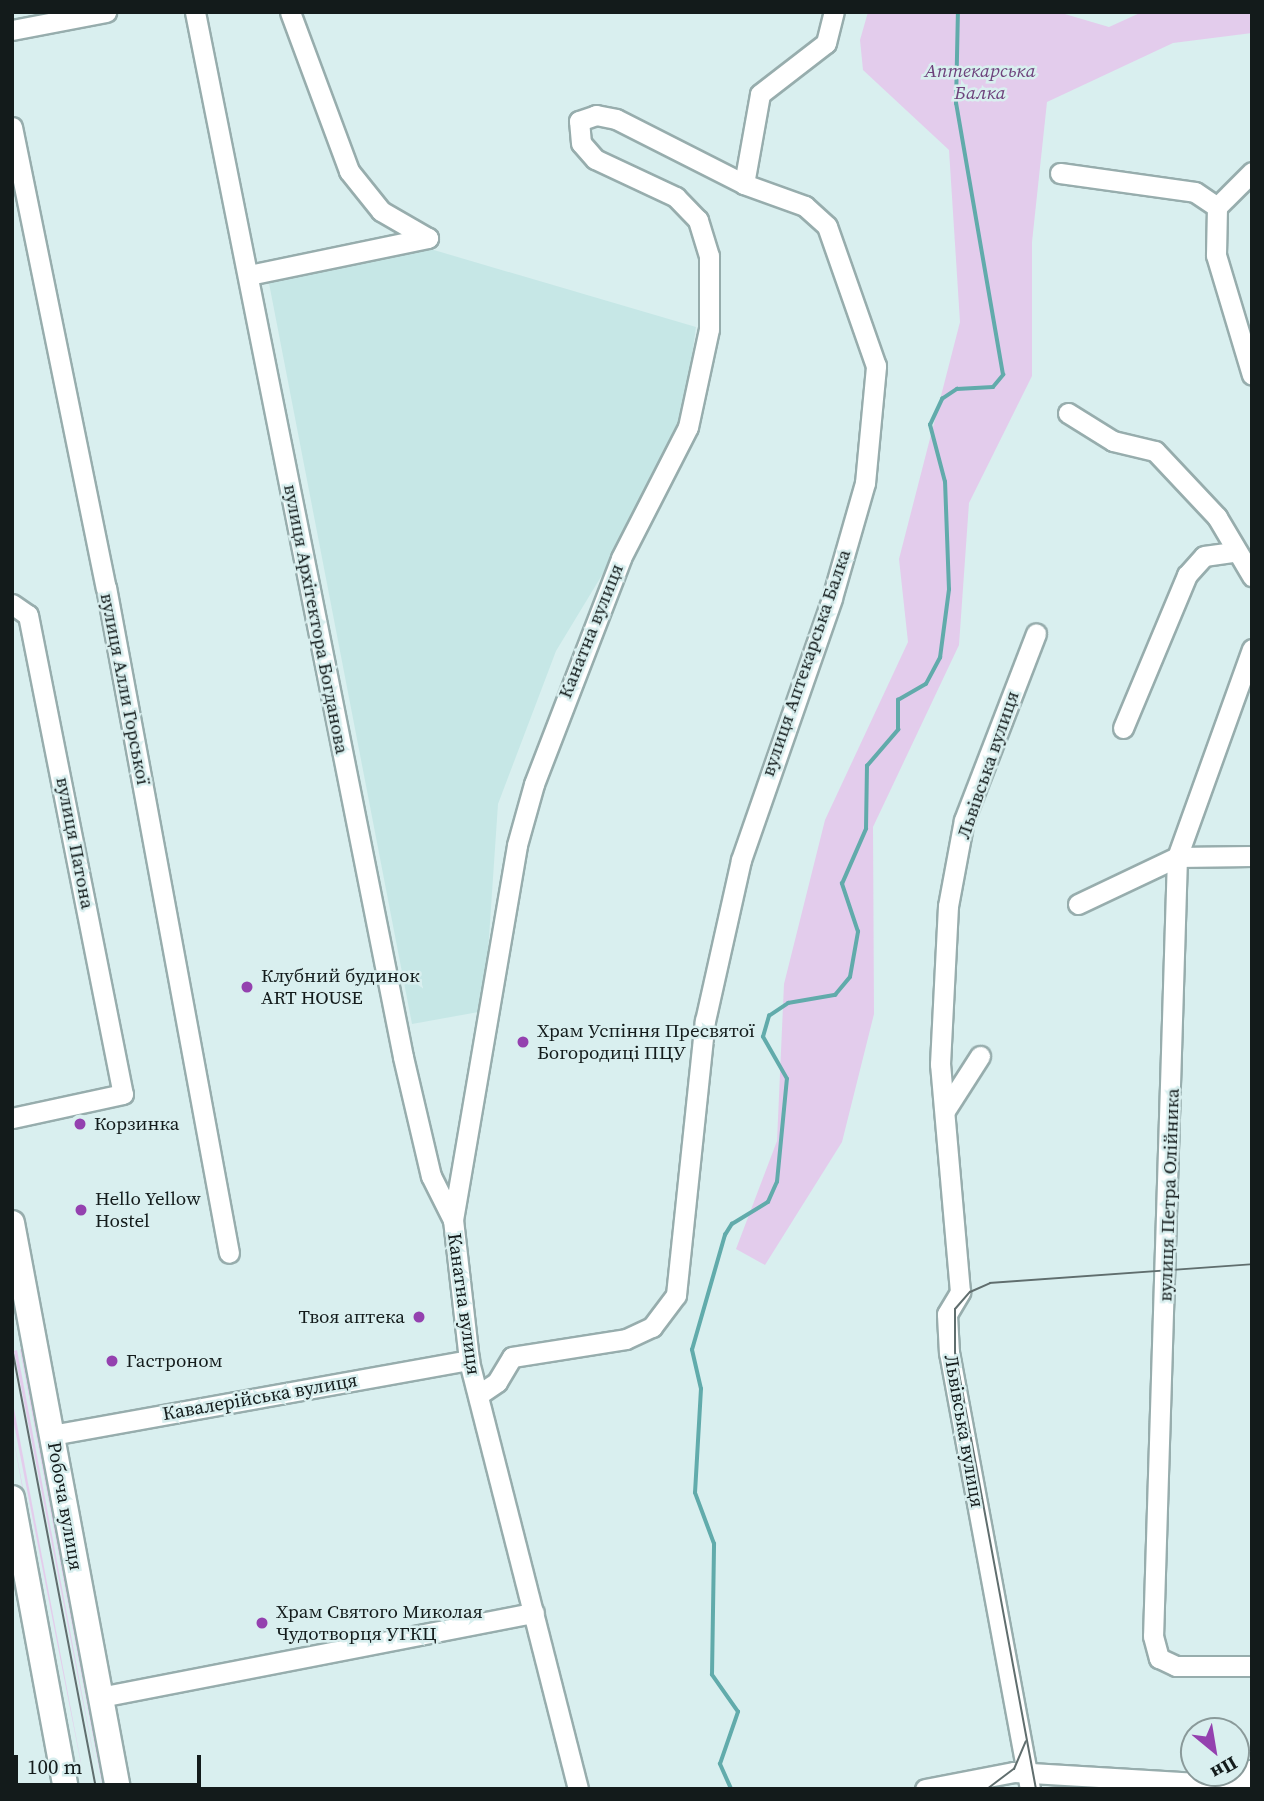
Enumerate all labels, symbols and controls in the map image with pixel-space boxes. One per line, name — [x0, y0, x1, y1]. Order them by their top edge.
park label: Аптекарська Балка — [924, 60, 1036, 104]
street label: вулиця Архітектора Богданова — [279, 482, 353, 756]
street label: вулиця Аптекарська Балка — [756, 547, 856, 779]
street label: Канатна вулиця — [554, 560, 628, 702]
street label: вулиця Алли Горської — [95, 591, 155, 787]
street label: Львівська вулиця — [952, 688, 1024, 842]
street label: вулиця Патона — [51, 775, 99, 911]
place label: Клубний будинок ART HOUSE — [261, 965, 420, 1009]
marker: Клубний будинок ART HOUSE — [239, 979, 255, 995]
place label: Храм Успіння Пресвятої Богородиці ПЦУ — [537, 1020, 755, 1064]
marker: Храм Успіння Пресвятої Богородиці ПЦУ — [515, 1034, 531, 1050]
street label: вулиця Петра Олійника — [1154, 1088, 1184, 1302]
place label: Корзинка — [94, 1113, 180, 1135]
marker: Корзинка — [72, 1116, 88, 1132]
place label: Hello Yellow Hostel — [95, 1188, 201, 1232]
marker: Hello Yellow Hostel — [73, 1202, 89, 1218]
street label: Канатна вулиця — [443, 1232, 485, 1376]
place label: Твоя аптека — [298, 1306, 405, 1328]
marker: Твоя аптека — [411, 1309, 427, 1325]
place label: Гастроном — [126, 1350, 223, 1372]
marker: Гастроном — [104, 1353, 120, 1369]
street label: Львівська вулиця — [939, 1353, 989, 1509]
street label: Кавалерійська вулиця — [161, 1369, 359, 1425]
street label: Робоча вулиця — [42, 1440, 88, 1572]
place label: Храм Святого Миколая Чудотворця УГКЦ — [276, 1601, 483, 1645]
marker: Храм Святого Миколая Чудотворця УГКЦ — [254, 1615, 270, 1631]
north arrow — [1180, 1717, 1250, 1787]
scale bar — [18, 1742, 205, 1786]
text: Пн — [1206, 1751, 1243, 1786]
text: 100 m — [27, 1752, 82, 1781]

